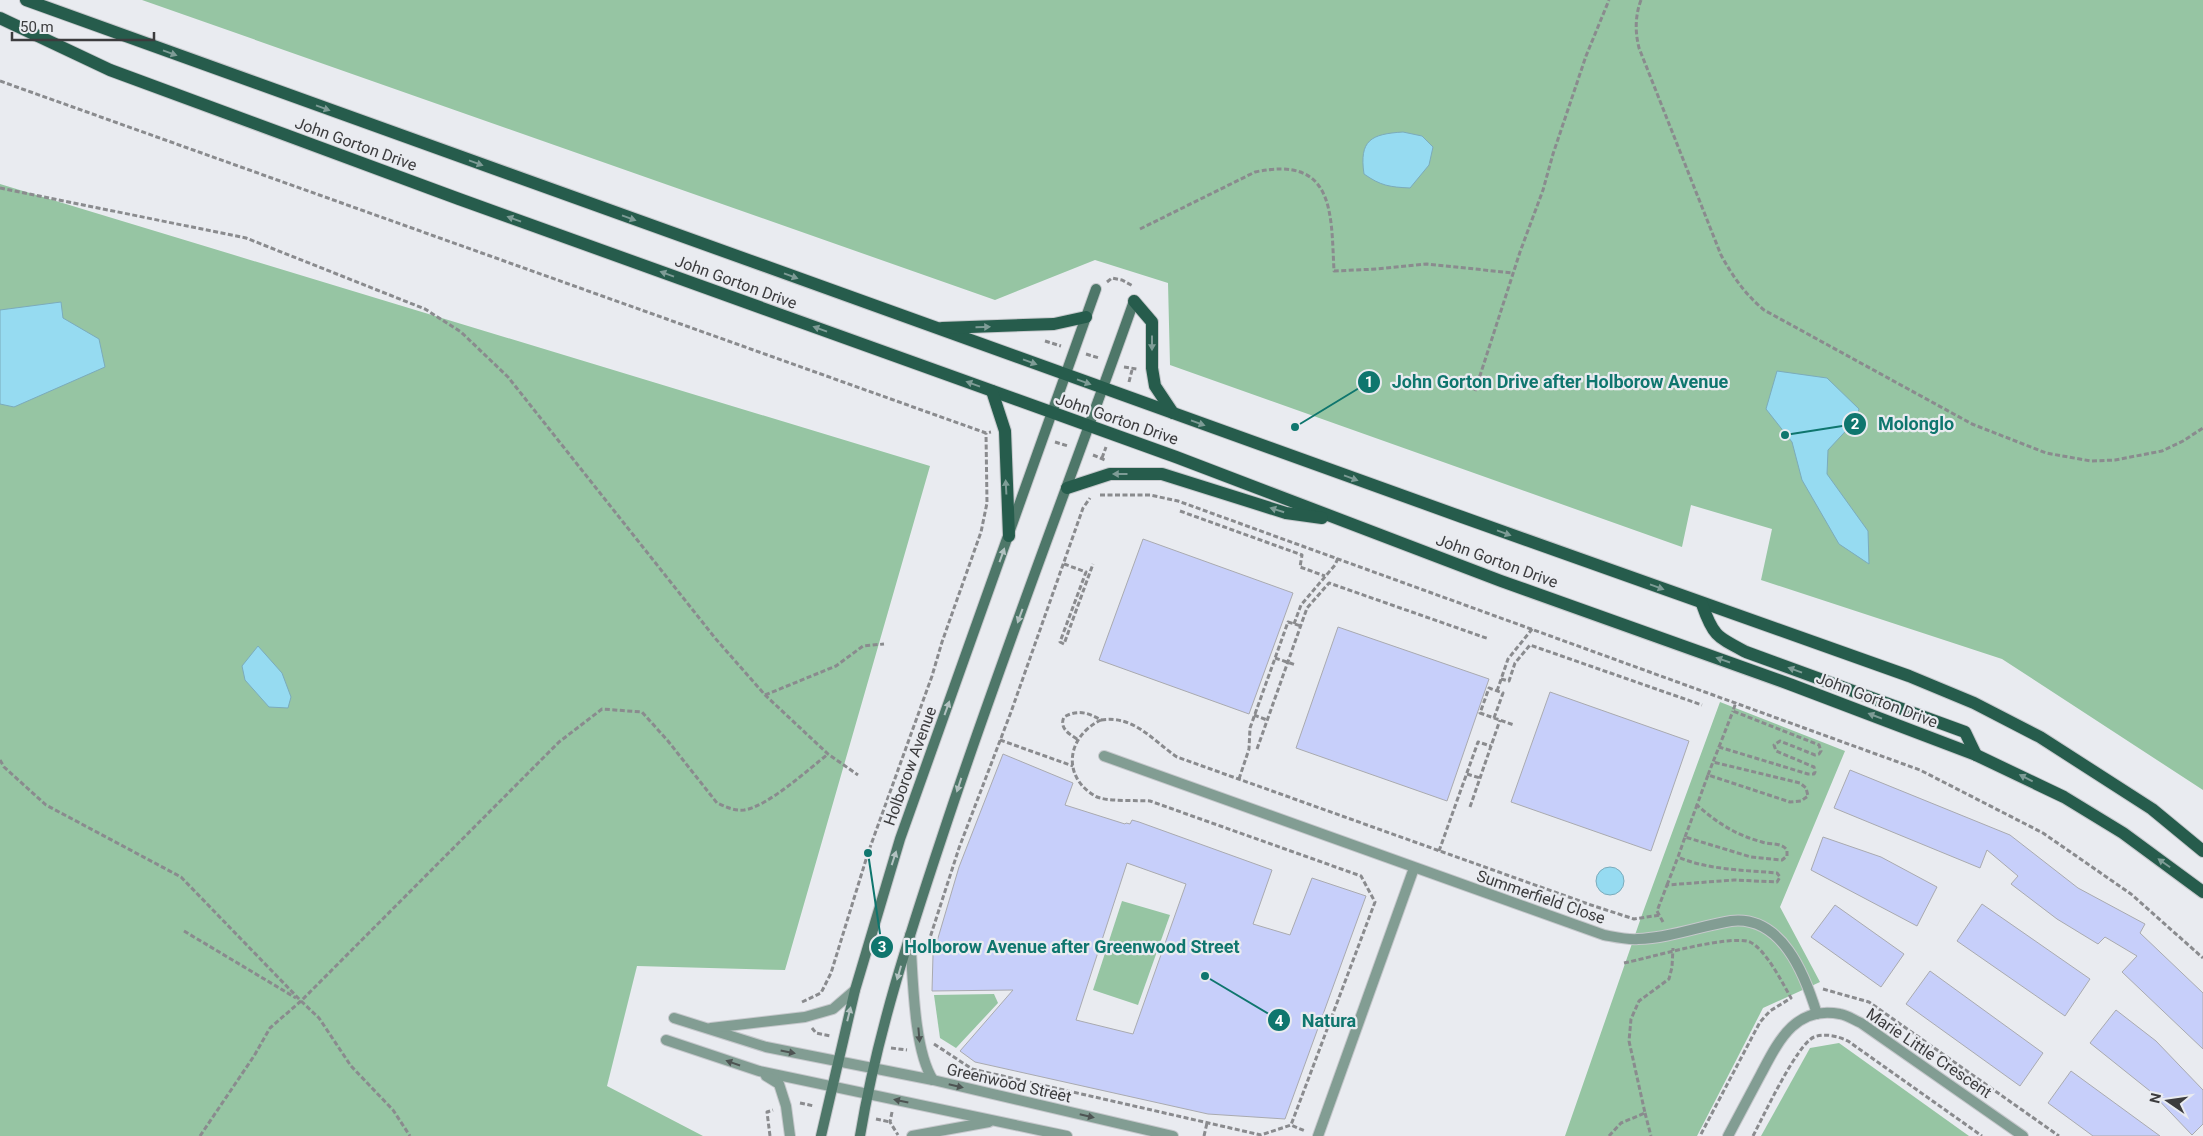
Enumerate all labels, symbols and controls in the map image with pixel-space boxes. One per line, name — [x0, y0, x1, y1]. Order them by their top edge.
scale bar — [12, 10, 155, 42]
text: 50 m — [20, 18, 54, 36]
one-way arrow — [163, 49, 178, 57]
one-way arrow — [316, 104, 331, 112]
street label: John Gorton Drive — [292, 113, 420, 175]
one-way arrow — [468, 160, 483, 167]
one-way arrow — [507, 215, 522, 222]
one-way arrow — [621, 215, 636, 222]
street label: John Gorton Drive — [672, 251, 800, 313]
one-way arrow — [660, 270, 675, 277]
one-way arrow — [783, 273, 798, 280]
one-way arrow — [976, 323, 992, 331]
one-way arrow — [812, 325, 827, 333]
one-way arrow — [1148, 335, 1156, 351]
one-way arrow — [1023, 358, 1038, 366]
callout: John Gorton Drive after Holborow Avenue — [1357, 366, 1738, 399]
text: John Gorton Drive after Holborow Avenue — [1392, 371, 1729, 392]
text: 1 — [1365, 373, 1373, 391]
one-way arrow — [1077, 378, 1092, 386]
one-way arrow — [965, 380, 980, 388]
street label: John Gorton Drive — [1053, 389, 1181, 449]
callout: Molonglo — [1843, 407, 1964, 440]
text: Molonglo — [1878, 413, 1954, 434]
text: 2 — [1851, 415, 1860, 433]
one-way arrow — [1191, 420, 1206, 427]
one-way arrow — [1112, 470, 1128, 478]
one-way arrow — [1344, 475, 1359, 482]
one-way arrow — [1002, 479, 1010, 495]
one-way arrow — [1269, 506, 1284, 514]
one-way arrow — [1497, 529, 1512, 537]
street label: John Gorton Drive — [1433, 530, 1561, 592]
one-way arrow — [998, 547, 1006, 562]
one-way arrow — [1650, 583, 1665, 591]
one-way arrow — [1016, 609, 1024, 624]
one-way arrow — [1715, 656, 1730, 663]
one-way arrow — [1787, 666, 1802, 674]
street label: John Gorton Drive — [1814, 668, 1940, 732]
one-way arrow — [943, 700, 951, 715]
street label: Holborow Avenue — [880, 704, 940, 828]
one-way arrow — [1867, 712, 1882, 720]
one-way arrow — [2018, 773, 2033, 782]
one-way arrow — [955, 778, 963, 793]
one-way arrow — [890, 850, 898, 865]
one-way arrow — [2158, 857, 2171, 868]
street label: Summerfield Close — [1474, 866, 1608, 928]
callout: Holborow Avenue after Greenwood Street — [869, 930, 1250, 963]
text: Holborow Avenue after Greenwood Street — [904, 936, 1240, 957]
text: 3 — [878, 938, 886, 956]
one-way arrow — [895, 966, 903, 981]
callout: Natura — [1267, 1004, 1366, 1037]
street label: Marie Little Crescent — [1863, 1004, 1995, 1102]
one-way arrow — [845, 1007, 853, 1022]
text: Natura — [1302, 1010, 1357, 1031]
text: 4 — [1275, 1012, 1284, 1030]
one-way arrow — [915, 1027, 923, 1043]
one-way arrow — [781, 1048, 797, 1056]
one-way arrow — [726, 1059, 741, 1066]
street label: Greenwood Street — [945, 1059, 1073, 1107]
north arrow — [2143, 1076, 2193, 1126]
one-way arrow — [949, 1082, 964, 1090]
text: N — [2146, 1091, 2164, 1105]
one-way arrow — [892, 1097, 908, 1105]
one-way arrow — [1080, 1112, 1095, 1120]

